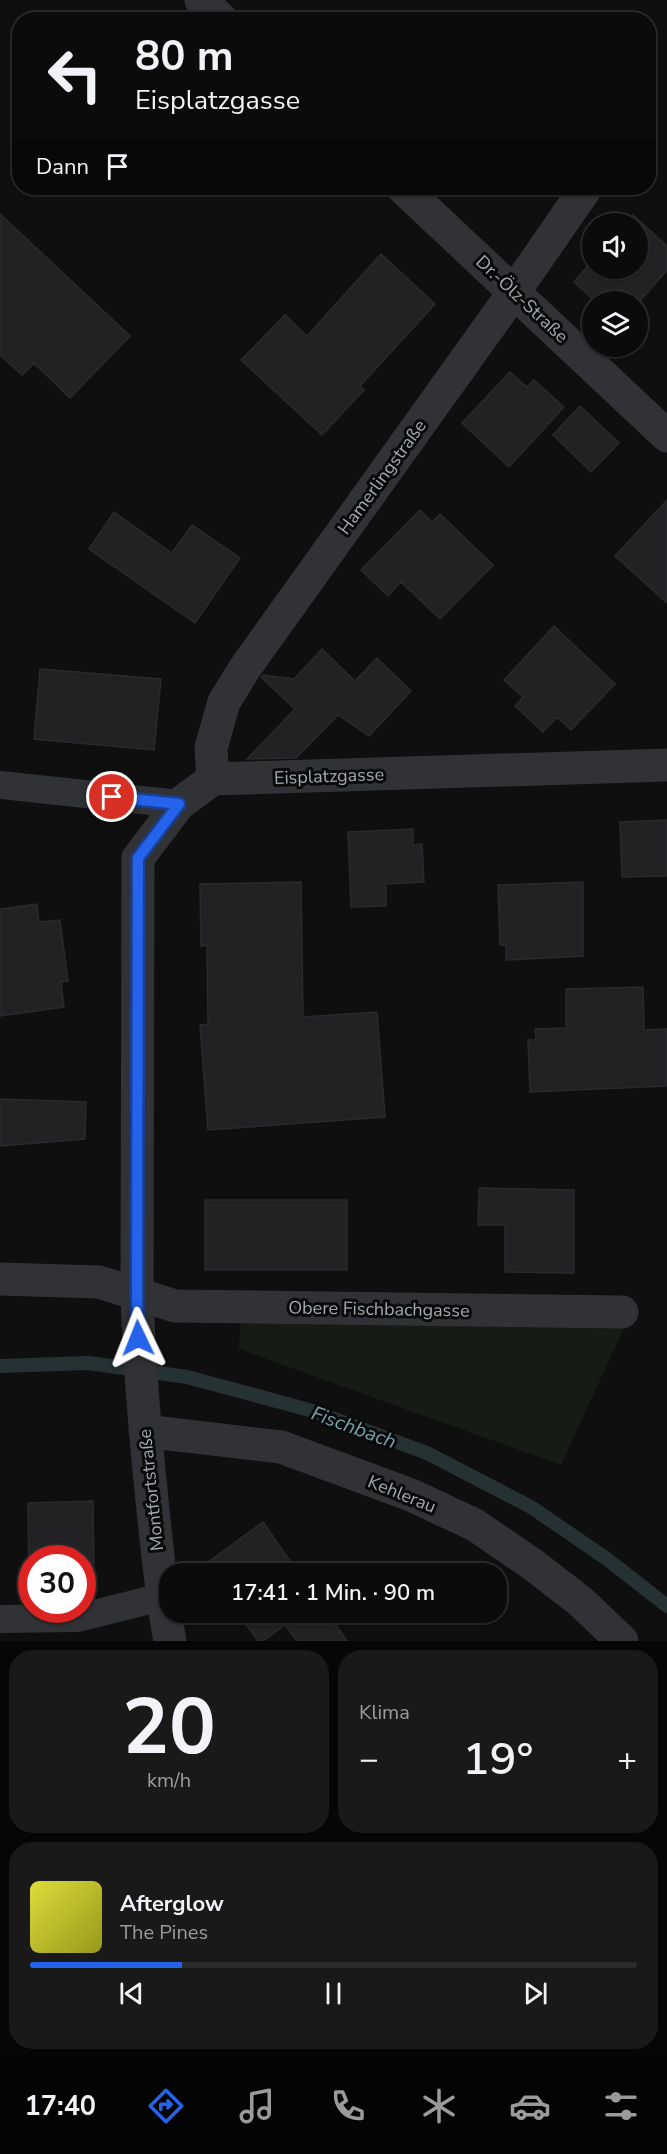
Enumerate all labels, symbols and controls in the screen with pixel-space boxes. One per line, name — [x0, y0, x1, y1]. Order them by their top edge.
text: 80 m — [135, 28, 234, 85]
icon: left — [36, 36, 114, 114]
text: Eisplatzgasse — [135, 82, 300, 119]
icon: arrive — [101, 150, 134, 183]
text: Dann — [36, 152, 89, 182]
map controls — [582, 213, 648, 357]
button: sound — [582, 213, 648, 279]
street label: Dr.-Ölz-Straße — [471, 250, 573, 348]
button: layers — [582, 291, 648, 357]
street label: Hamerlingstraße — [332, 415, 432, 539]
street label: Eisplatzgasse — [274, 762, 384, 790]
pin — [86, 771, 137, 822]
icon: arrive — [95, 780, 128, 813]
street label: Obere Fischbachgasse — [288, 1295, 470, 1323]
position arrow — [106, 1306, 170, 1370]
water label: Fischbach — [308, 1400, 400, 1455]
street label: Montfortstraße — [133, 1428, 169, 1552]
street label: Kehlerau — [364, 1469, 440, 1519]
speed limit sign: 30 — [18, 1545, 96, 1623]
text: 17:41 · 1 Min. · 90 m — [231, 1578, 435, 1608]
text: 20 — [122, 1674, 216, 1781]
text: Klima — [359, 1699, 410, 1726]
text: 19° — [463, 1729, 533, 1790]
text: − — [359, 1737, 379, 1782]
text: + — [617, 1737, 637, 1782]
text: km/h — [147, 1767, 191, 1794]
text: Afterglow — [120, 1889, 224, 1919]
text: The Pines — [120, 1919, 208, 1946]
icon: previous — [115, 1977, 148, 2010]
icon: pause — [317, 1977, 350, 2010]
icon: next — [519, 1977, 552, 2010]
icon: directions — [145, 2085, 187, 2127]
icon: music — [236, 2085, 278, 2127]
icon: phone — [327, 2085, 369, 2127]
icon: climate — [418, 2085, 460, 2127]
icon: car — [509, 2085, 551, 2127]
icon: filters — [600, 2085, 642, 2127]
text: 17:40 — [25, 2088, 96, 2125]

